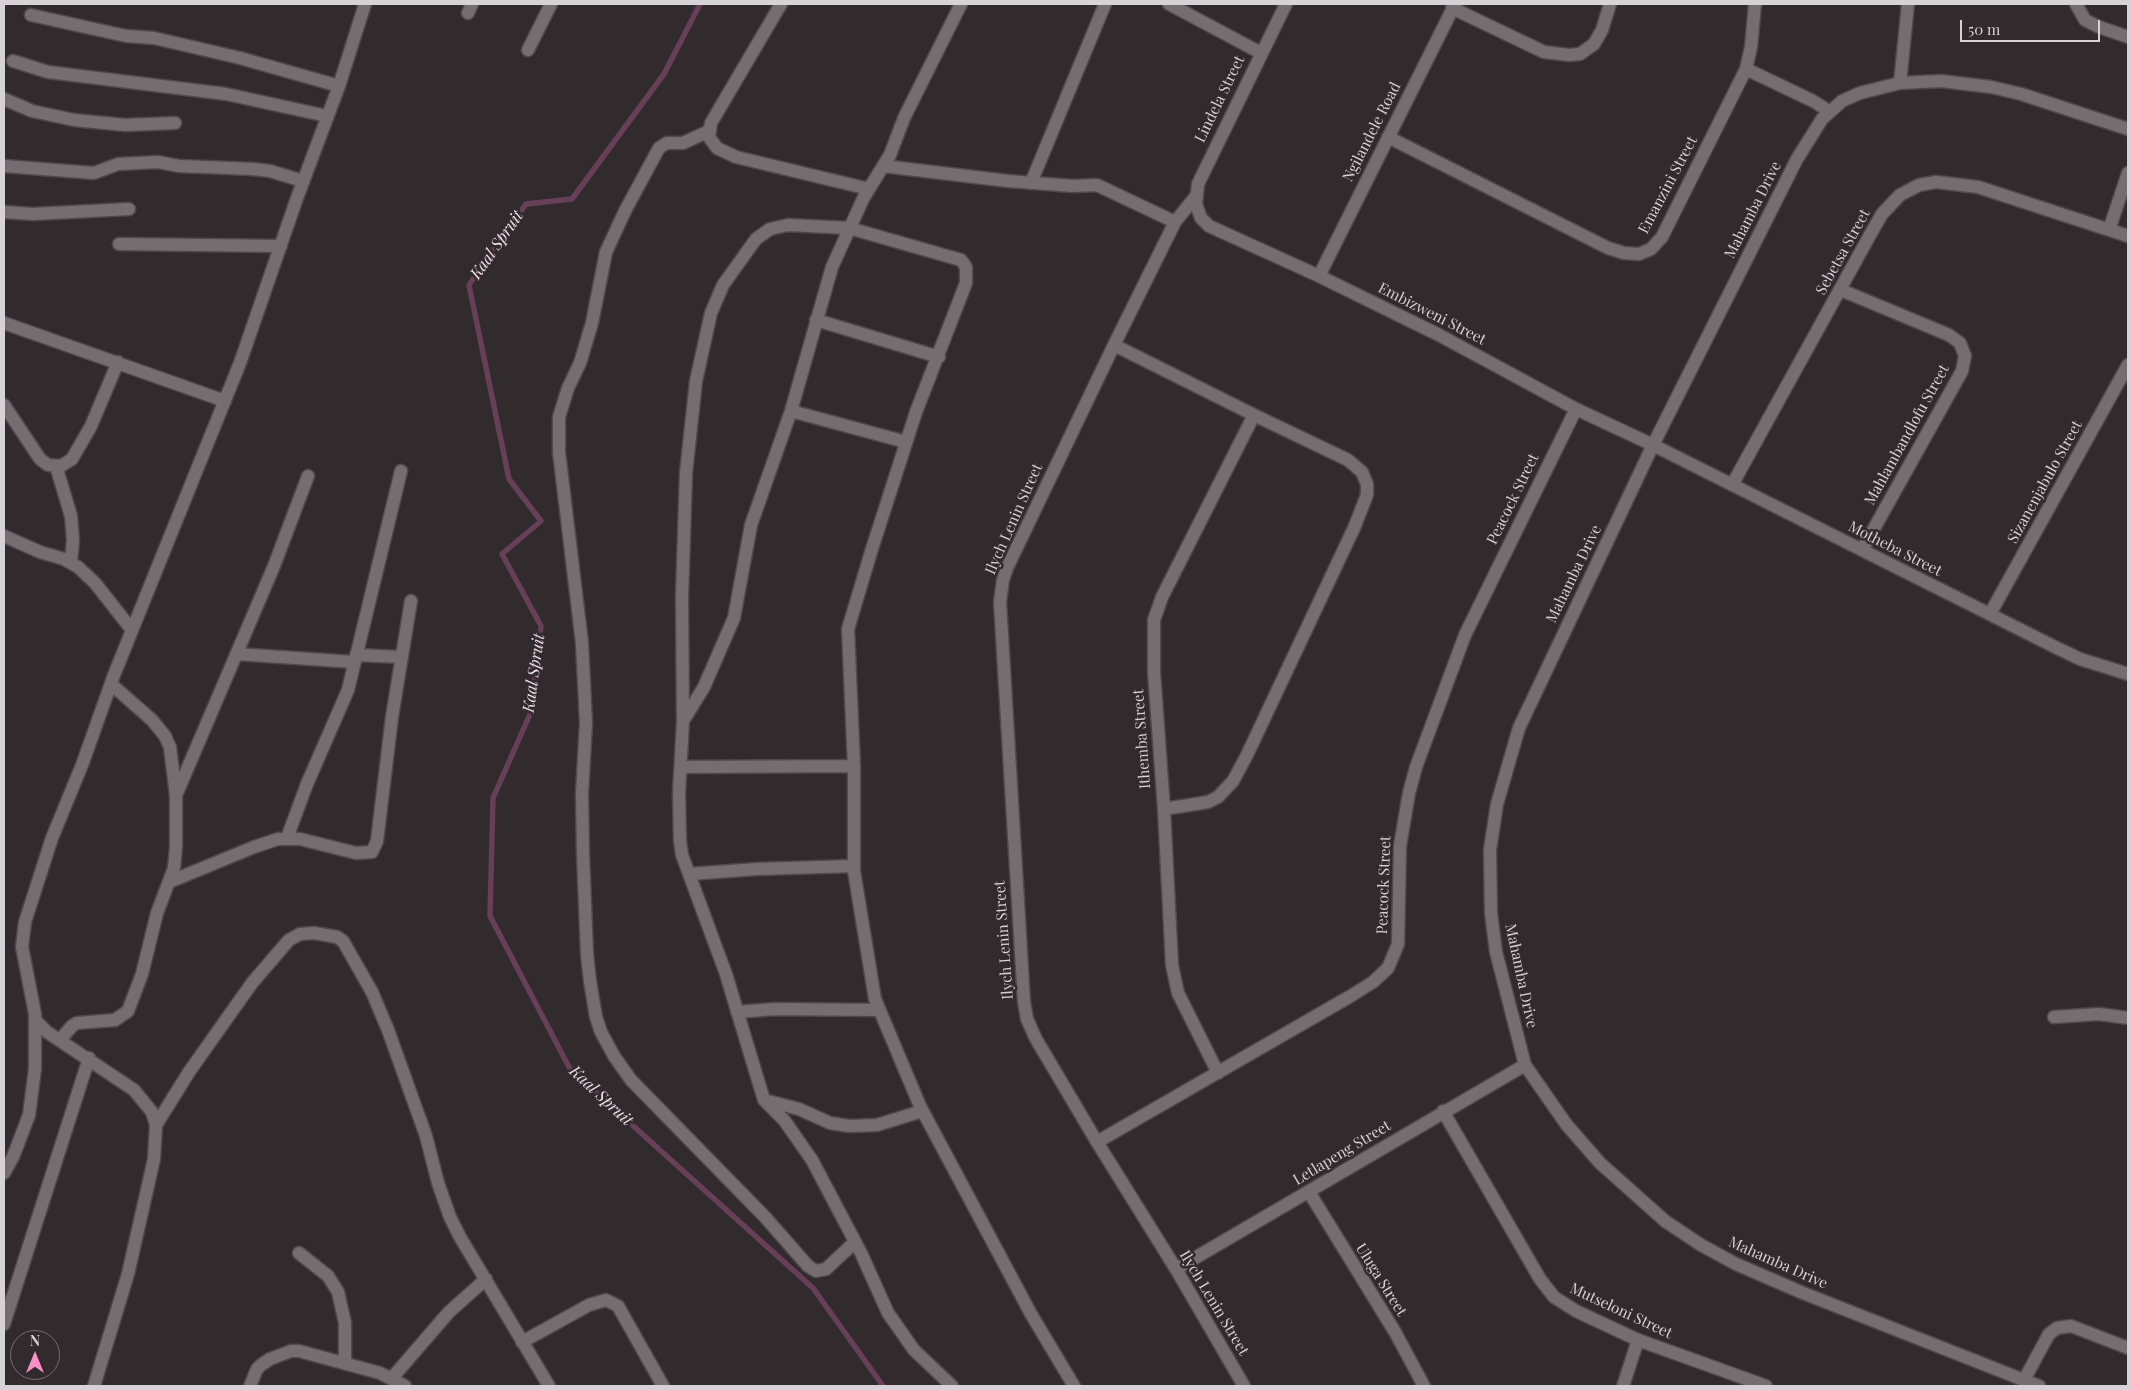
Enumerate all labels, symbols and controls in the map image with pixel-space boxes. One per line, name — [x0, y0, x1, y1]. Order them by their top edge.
scale bar — [1962, 10, 2102, 42]
text: 50 m — [1968, 19, 2000, 39]
street label: Lindela Street — [1191, 53, 1249, 145]
street label: Ngilandele Road — [1339, 79, 1405, 185]
street label: Emanzini Street — [1635, 133, 1701, 237]
street label: Mahamba Drive — [1721, 159, 1785, 261]
street label: Sebetsa Street — [1812, 206, 1874, 298]
water label: Kaal Spruit — [466, 207, 528, 283]
street label: Embizweni Street — [1375, 279, 1489, 349]
street label: Mahlambandlofu Street — [1861, 362, 1953, 508]
street label: Sizanenjabulo Street — [2004, 417, 2086, 547]
street label: Peacock Street — [1483, 451, 1543, 547]
street label: Ilych Lenin Street — [982, 461, 1046, 577]
street label: Motheba Street — [1845, 518, 1945, 580]
street label: Mahamba Drive — [1543, 522, 1605, 626]
water label: Kaal Spruit — [519, 632, 549, 714]
street label: Ithemba Street — [1130, 689, 1154, 789]
street label: Peacock Street — [1373, 835, 1395, 935]
street label: Ilych Lenin Street — [991, 880, 1017, 1000]
street label: Mahamba Drive — [1501, 922, 1541, 1030]
water label: Kaal Spruit — [565, 1062, 637, 1130]
street label: Letlapeng Street — [1290, 1117, 1394, 1189]
street label: Mahamba Drive — [1726, 1233, 1830, 1293]
street label: Uluga Street — [1352, 1240, 1410, 1320]
street label: Ilych Lenin Street — [1176, 1247, 1252, 1359]
street label: Mutseloni Street — [1567, 1279, 1675, 1343]
north arrow — [10, 1330, 60, 1380]
text: N — [30, 1331, 40, 1350]

